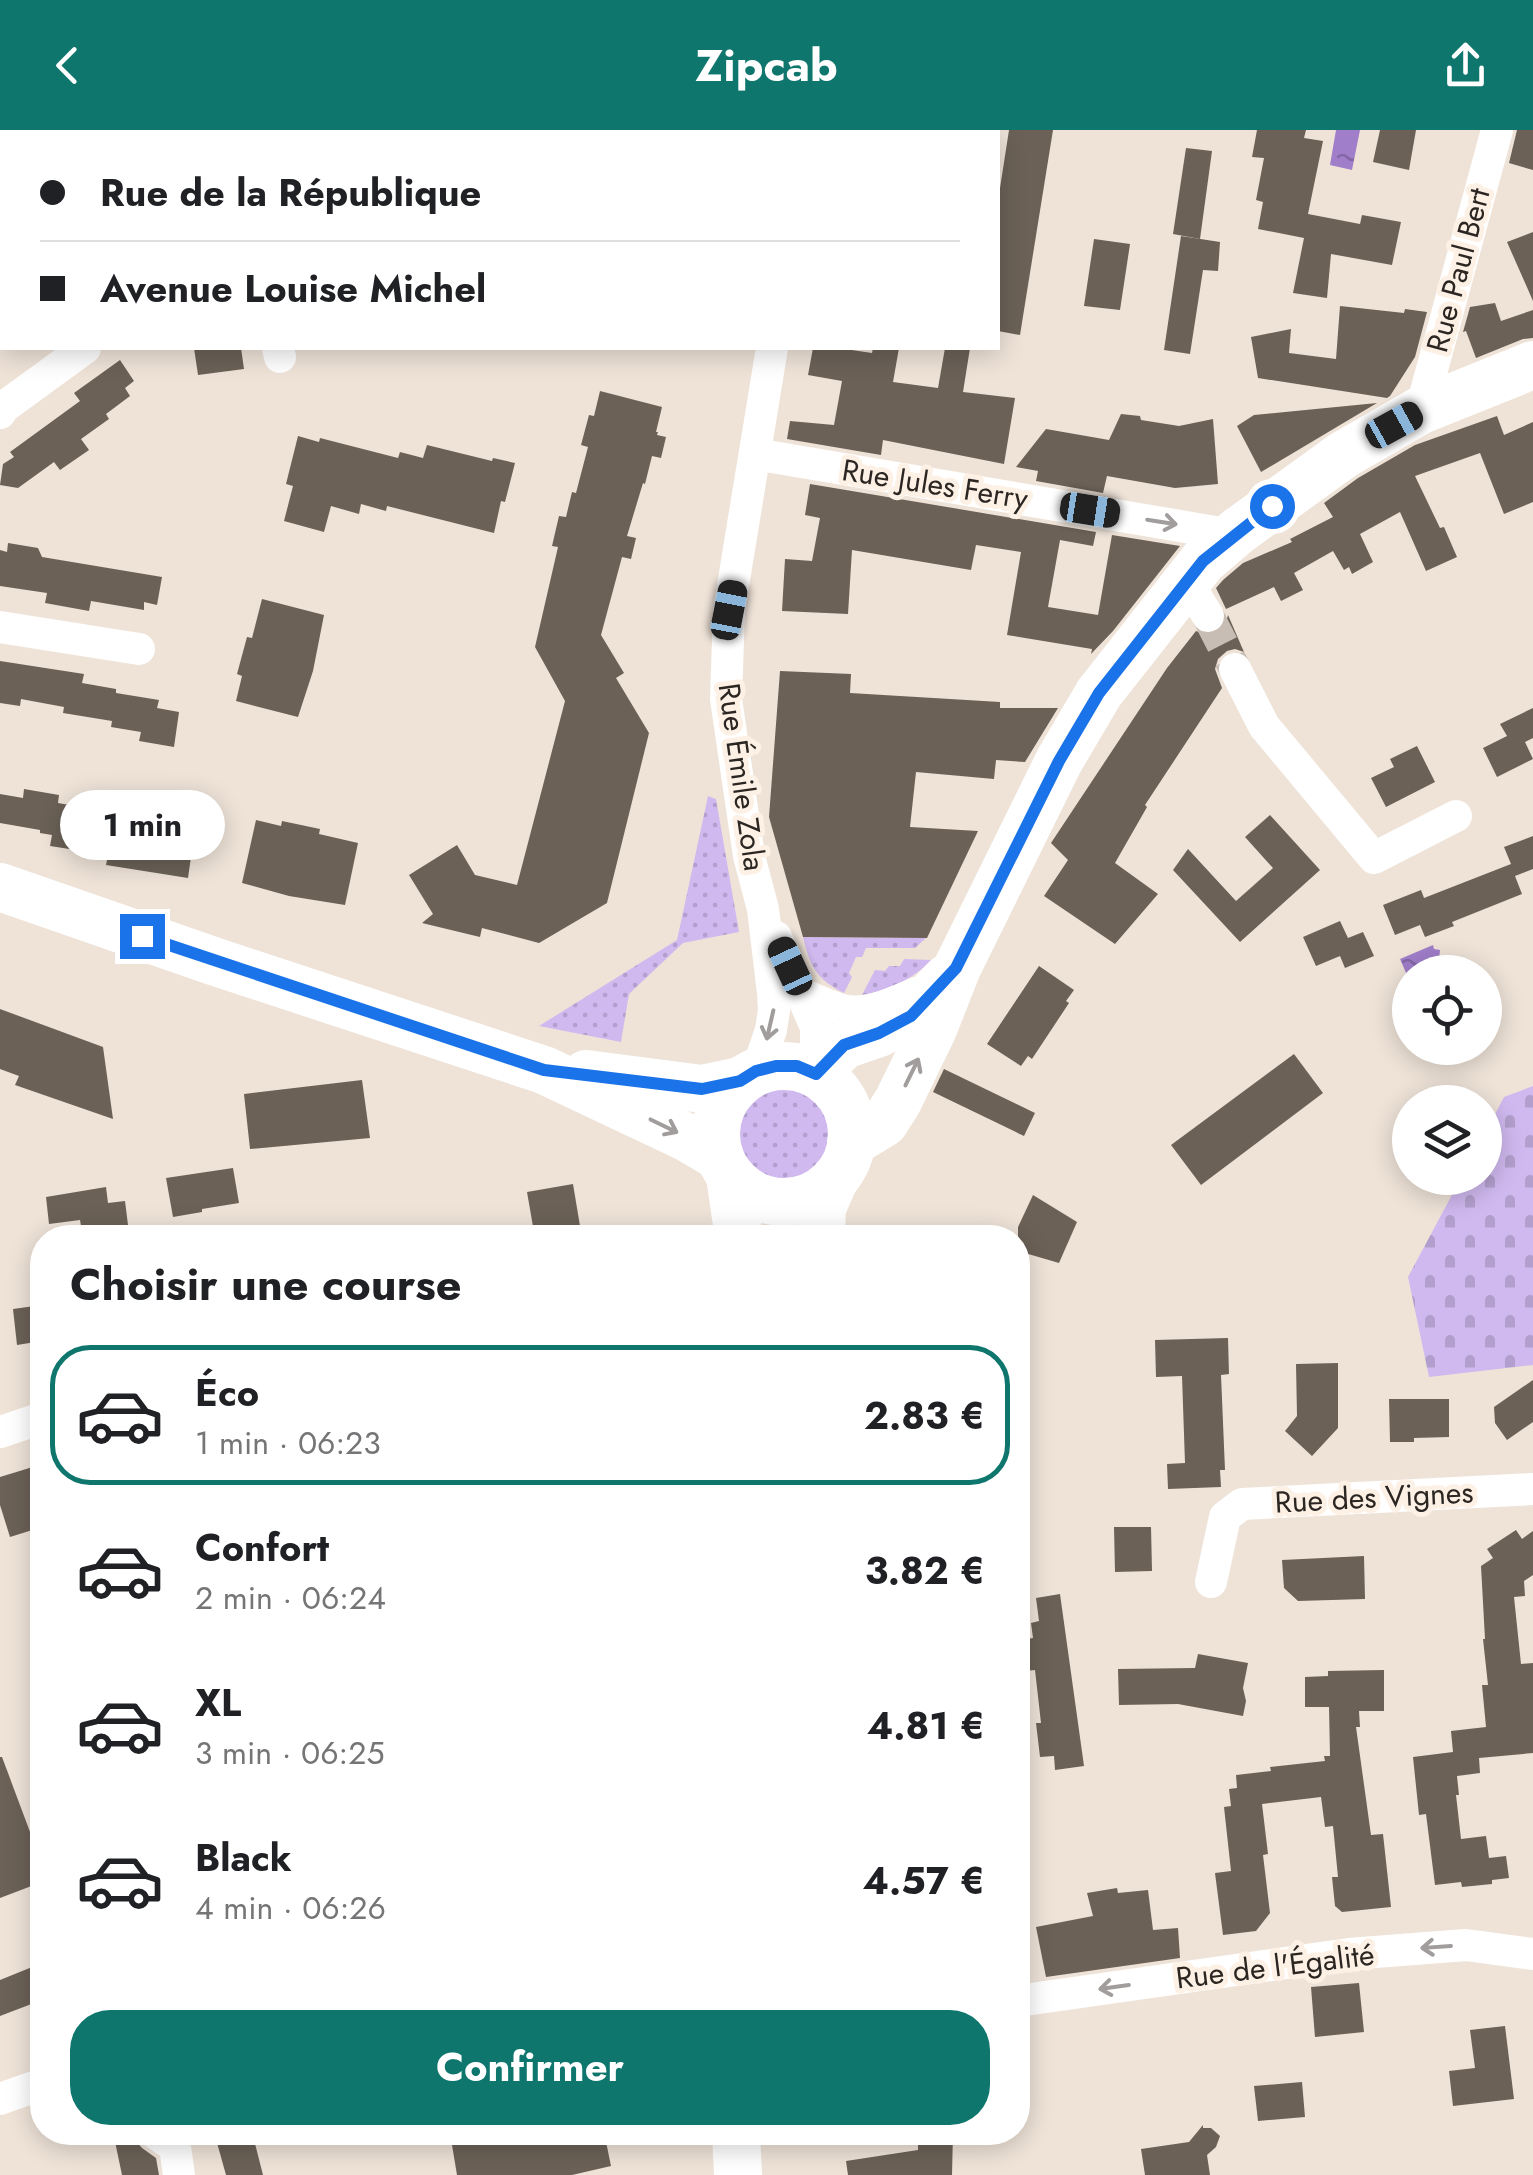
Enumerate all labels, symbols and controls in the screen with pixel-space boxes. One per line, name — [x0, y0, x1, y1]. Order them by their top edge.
text: Zipcab — [695, 33, 838, 98]
icon: back — [40, 38, 95, 93]
icon: share — [1438, 38, 1493, 93]
text: Rue de la République — [100, 165, 481, 220]
street label: Rue Paul Bert — [1415, 182, 1501, 357]
text: Avenue Louise Michel — [100, 261, 486, 316]
car — [1360, 397, 1428, 453]
street label: Rue Jules Ferry — [839, 448, 1032, 520]
route start — [1250, 484, 1295, 529]
car — [1058, 490, 1122, 530]
one-way arrow — [1145, 513, 1178, 531]
car — [709, 578, 749, 642]
street label: Rue Émile Zola — [708, 680, 776, 874]
callout: 1 min — [59, 791, 224, 861]
text: 1 min — [103, 802, 182, 848]
route end — [120, 914, 165, 959]
car — [764, 932, 816, 1000]
map controls — [1392, 955, 1502, 1195]
button: locate — [1392, 955, 1502, 1065]
one-way arrow — [760, 1008, 778, 1040]
one-way arrow — [904, 1058, 923, 1088]
button: layers — [1392, 1085, 1502, 1195]
one-way arrow — [648, 1118, 678, 1137]
text: Choisir une course — [70, 1252, 462, 1317]
text: Éco — [195, 1365, 259, 1420]
icon: car — [75, 1370, 165, 1460]
text: 2.83 € — [864, 1388, 985, 1443]
text: 1 min · 06:23 — [195, 1420, 381, 1466]
street label: Rue des Vignes — [1274, 1470, 1474, 1524]
text: Confort — [195, 1520, 329, 1575]
icon: car — [75, 1525, 165, 1615]
text: 3.82 € — [865, 1543, 985, 1598]
text: 2 min · 06:24 — [195, 1575, 386, 1621]
text: XL — [195, 1675, 241, 1730]
icon: car — [75, 1680, 165, 1770]
text: 4.81 € — [867, 1698, 985, 1753]
text: 3 min · 06:25 — [195, 1730, 384, 1776]
text: Black — [195, 1830, 292, 1885]
icon: car — [75, 1835, 165, 1925]
text: 4.57 € — [863, 1853, 985, 1908]
text: 4 min · 06:26 — [195, 1885, 386, 1931]
street label: Rue de l'Égalité — [1173, 1933, 1377, 1999]
one-way arrow — [1421, 1938, 1453, 1957]
one-way arrow — [1098, 1979, 1130, 1997]
button: Confirmer — [70, 2010, 990, 2125]

